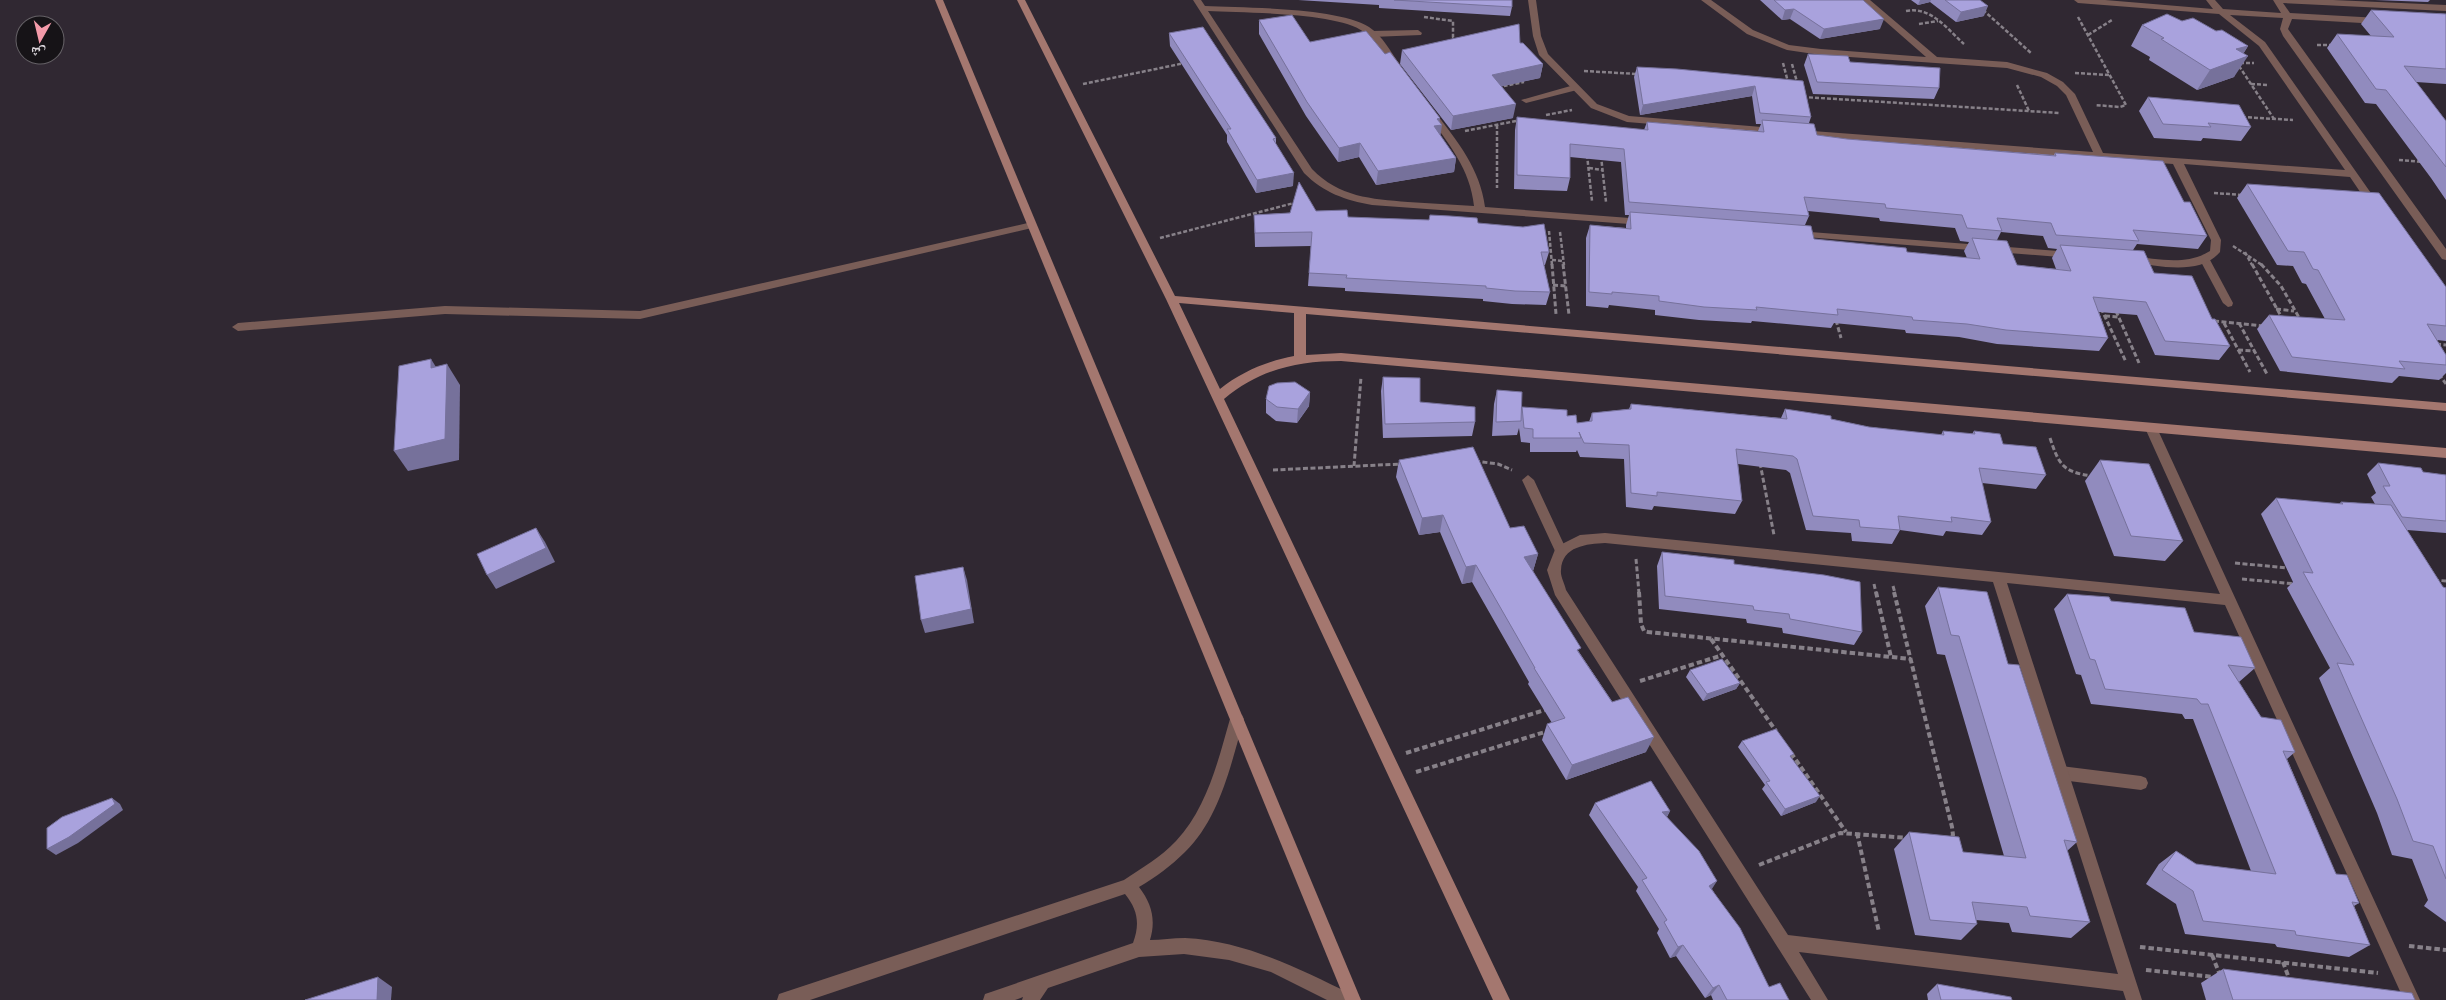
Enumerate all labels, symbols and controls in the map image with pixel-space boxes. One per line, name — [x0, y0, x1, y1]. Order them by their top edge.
north arrow — [15, 15, 65, 65]
text: ش — [29, 41, 47, 63]

